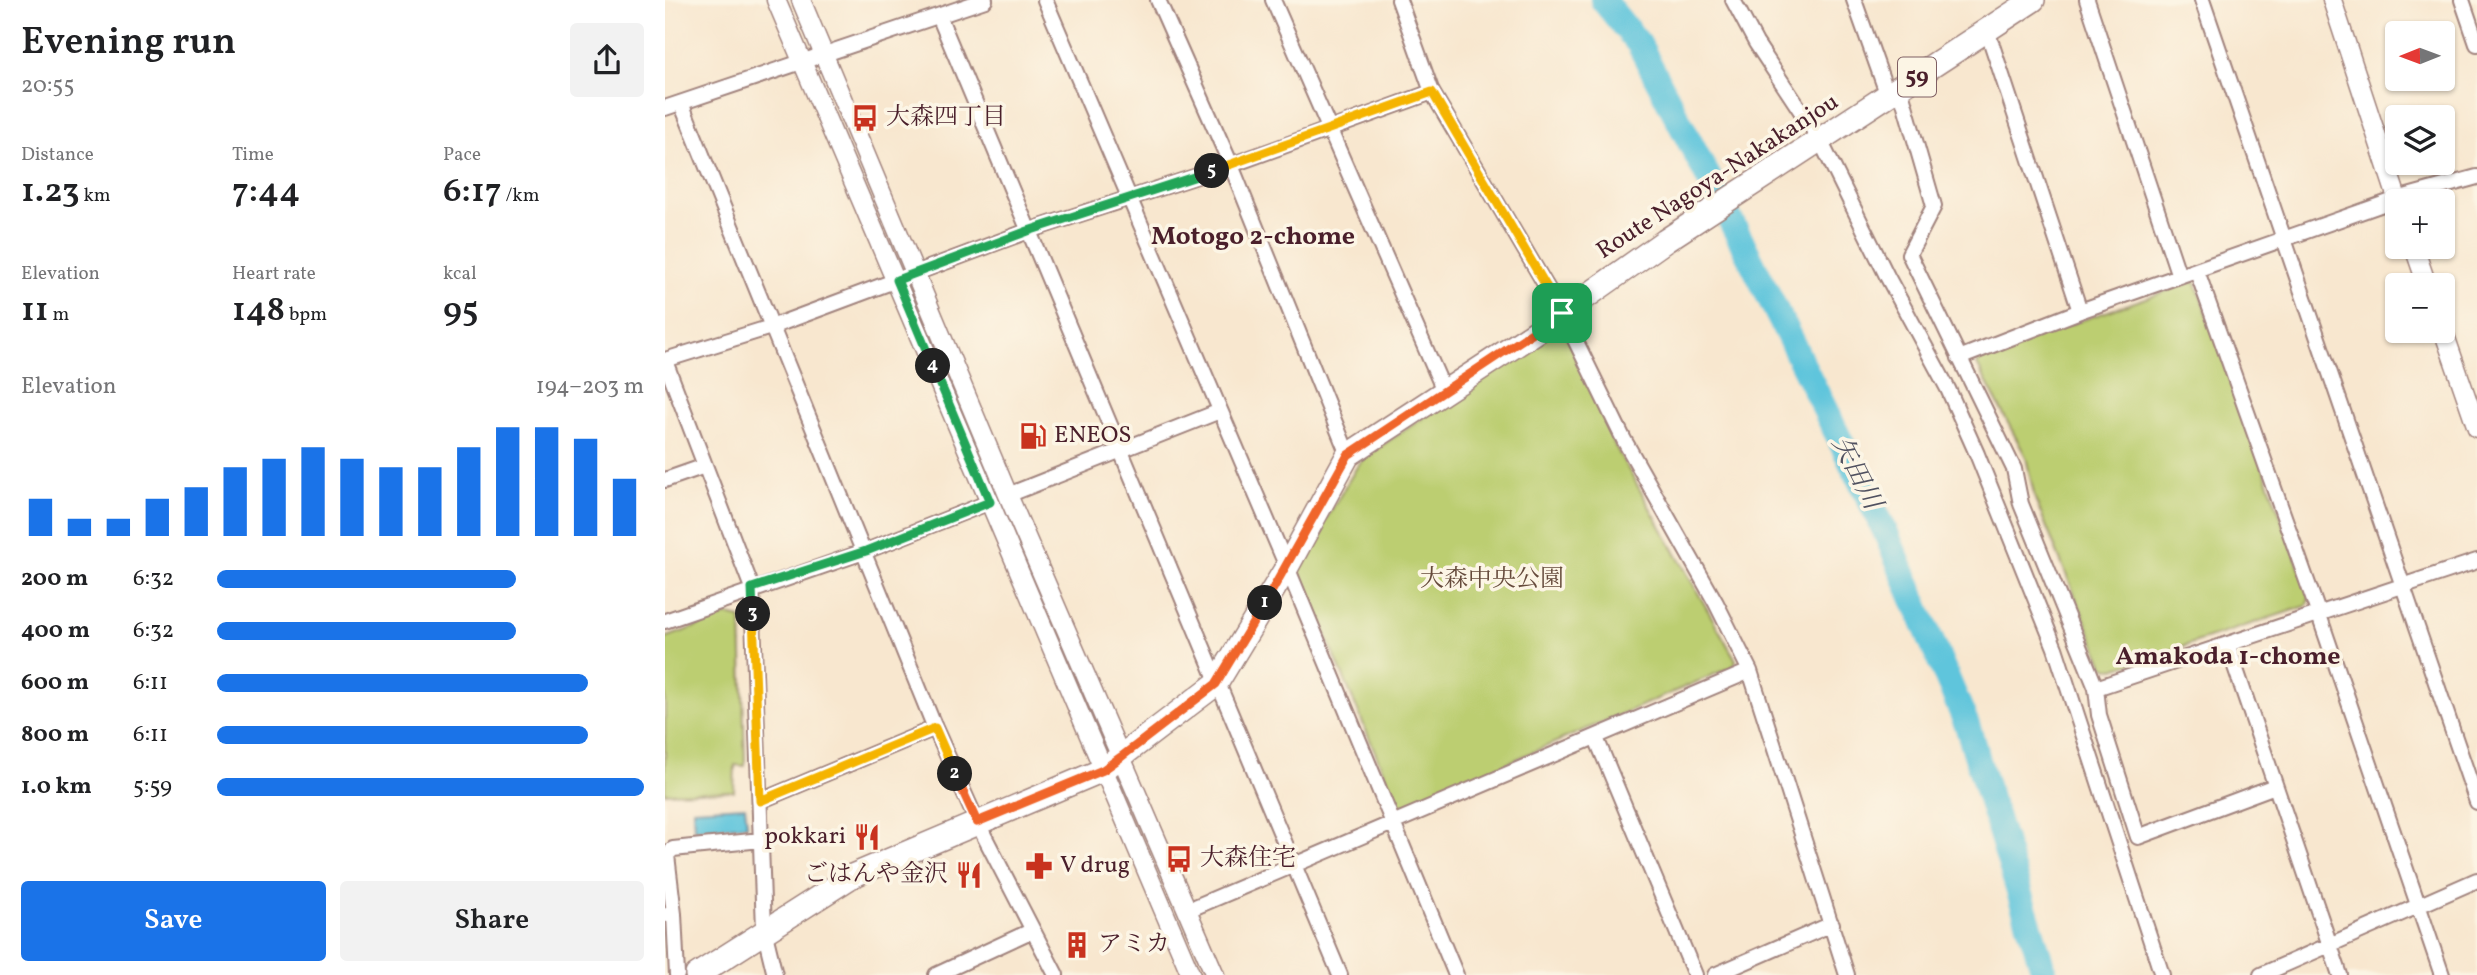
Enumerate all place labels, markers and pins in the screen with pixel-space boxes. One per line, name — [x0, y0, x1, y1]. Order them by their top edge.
place label: 大森四丁目 — [886, 101, 1006, 135]
bus stop icon: 大森四丁目 — [850, 103, 880, 133]
pin: 5 — [1195, 154, 1229, 188]
pin — [1532, 283, 1592, 343]
pin: 4 — [915, 348, 951, 384]
place label: ENEOS — [1054, 419, 1131, 453]
fuel station icon: ENEOS — [1018, 421, 1048, 451]
pin: 1 — [1247, 586, 1283, 620]
pin: 3 — [735, 596, 771, 632]
pin: 2 — [937, 756, 973, 792]
place label: pokkari — [764, 820, 846, 854]
restaurant icon: pokkari — [852, 822, 882, 852]
place label: 大森住宅 — [1200, 842, 1296, 876]
bus stop icon: 大森住宅 — [1164, 844, 1194, 874]
place label: V drug — [1060, 849, 1130, 883]
pharmacy icon: V drug — [1024, 851, 1054, 881]
place label: ごはんや金沢 — [804, 858, 948, 892]
restaurant icon: ごはんや金沢 — [954, 860, 984, 890]
place label: アミカ — [1098, 928, 1170, 962]
building icon: アミカ — [1062, 930, 1092, 960]

